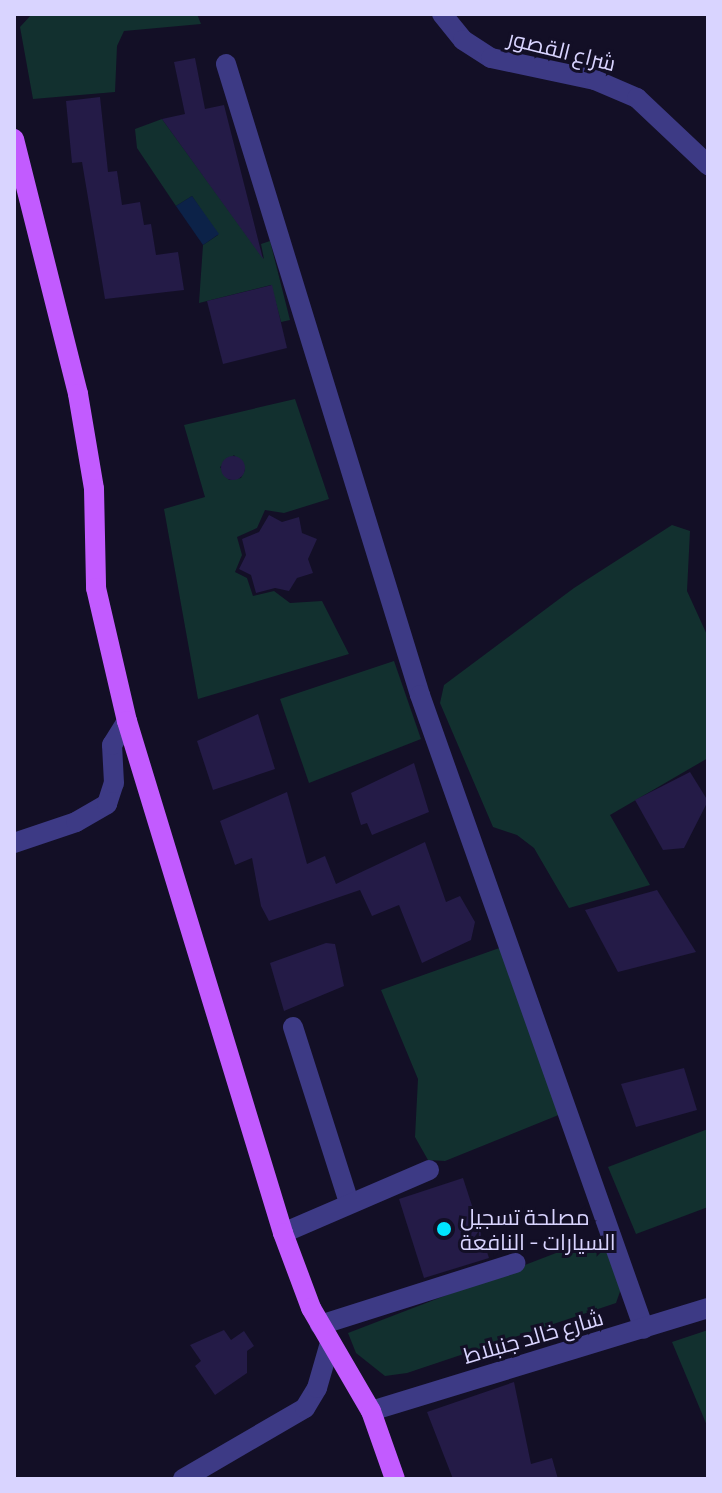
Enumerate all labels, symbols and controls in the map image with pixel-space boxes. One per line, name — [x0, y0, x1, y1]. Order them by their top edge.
street label: شراع القصور — [505, 24, 619, 76]
place label: مصلحة تسجيل السيارات - النافعة — [460, 1203, 616, 1254]
marker: مصلحة تسجيل السيارات - النافعة — [435, 1220, 453, 1238]
street label: شارع خالد جنبلاط — [460, 1303, 606, 1369]

